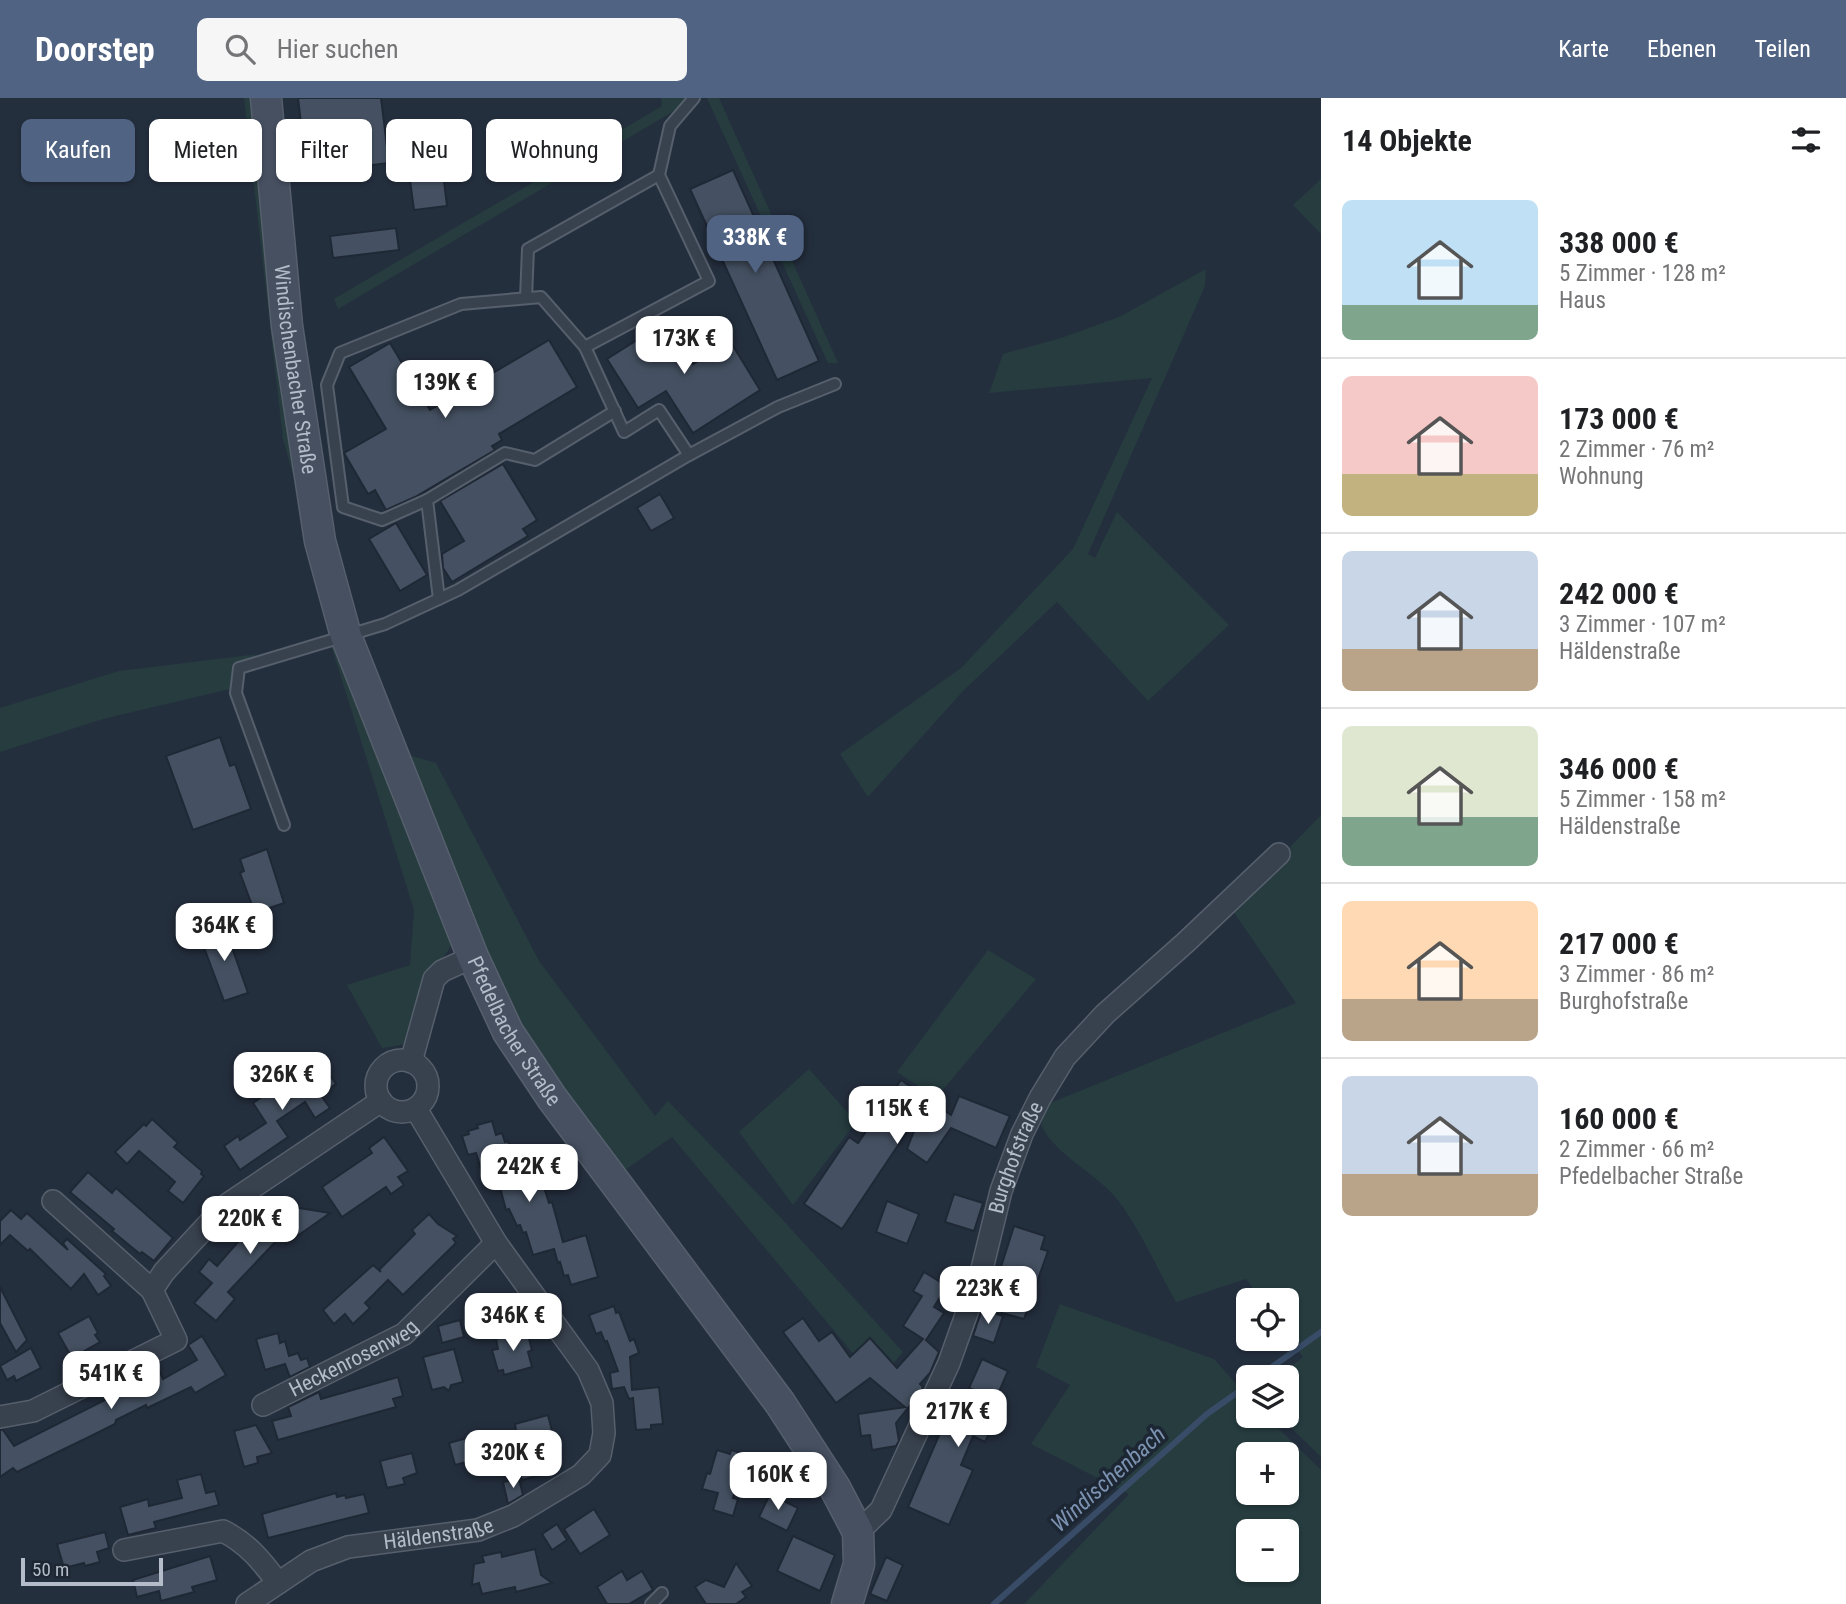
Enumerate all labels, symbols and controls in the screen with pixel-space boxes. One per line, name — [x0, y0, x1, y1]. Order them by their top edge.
search box — [197, 18, 687, 81]
text: Doorstep — [35, 30, 155, 69]
icon: search — [221, 30, 259, 68]
text: Hier suchen — [277, 34, 399, 64]
text: Karte — [1558, 35, 1609, 63]
text: Ebenen — [1647, 35, 1717, 63]
text: Teilen — [1755, 35, 1811, 63]
chip: Kaufen — [21, 119, 135, 182]
chip: Mieten — [149, 119, 262, 182]
chip: Filter — [276, 119, 372, 182]
chip: Neu — [386, 119, 472, 182]
chip: Wohnung — [486, 119, 622, 182]
icon: filters — [1787, 121, 1825, 159]
text: 14 Objekte — [1342, 123, 1472, 158]
pin: 338K € — [698, 216, 812, 275]
text: 338K € — [723, 224, 787, 251]
text: 338 000 € — [1559, 225, 1679, 260]
icon: home — [1398, 228, 1482, 312]
text: 5 Zimmer · 128 m² — [1559, 260, 1726, 287]
street label: Windischenbacher Straße — [269, 264, 322, 476]
text: Haus — [1559, 287, 1606, 314]
pin: 173K € — [627, 316, 741, 376]
text: 173K € — [652, 325, 716, 352]
pin: 139K € — [388, 360, 502, 420]
text: 139K € — [413, 369, 477, 396]
text: 173 000 € — [1559, 401, 1679, 436]
icon: home — [1398, 404, 1482, 488]
text: 2 Zimmer · 76 m² — [1559, 436, 1714, 463]
text: Wohnung — [1559, 463, 1644, 490]
text: 242 000 € — [1559, 576, 1679, 611]
icon: home — [1398, 579, 1482, 663]
text: 3 Zimmer · 107 m² — [1559, 611, 1726, 638]
text: Häldenstraße — [1559, 638, 1681, 665]
text: 346 000 € — [1559, 751, 1679, 786]
icon: home — [1398, 754, 1482, 838]
text: 5 Zimmer · 158 m² — [1559, 786, 1726, 813]
text: Häldenstraße — [1559, 813, 1681, 840]
pin: 364K € — [167, 904, 281, 963]
text: 364K € — [192, 912, 256, 939]
text: 217 000 € — [1559, 926, 1679, 961]
icon: home — [1398, 929, 1482, 1013]
street label: Pfedelbacher Straße — [462, 953, 566, 1111]
text: 3 Zimmer · 86 m² — [1559, 961, 1714, 988]
text: Burghofstraße — [1559, 988, 1688, 1015]
pin: 326K € — [225, 1052, 339, 1112]
text: 326K € — [250, 1061, 314, 1088]
pin: 115K € — [840, 1086, 954, 1146]
text: 115K € — [865, 1095, 929, 1122]
street label: Burghofstraße — [984, 1097, 1048, 1216]
text: 160 000 € — [1559, 1101, 1679, 1136]
icon: home — [1398, 1104, 1482, 1188]
text: 2 Zimmer · 66 m² — [1559, 1136, 1714, 1163]
pin: 242K € — [472, 1144, 586, 1204]
text: 242K € — [497, 1153, 561, 1180]
text: Pfedelbacher Straße — [1559, 1163, 1743, 1190]
pin: 220K € — [193, 1196, 307, 1256]
text: 220K € — [218, 1205, 282, 1232]
pin: 223K € — [931, 1266, 1045, 1326]
text: 223K € — [956, 1275, 1020, 1302]
map controls — [1236, 1288, 1299, 1582]
button: locate — [1236, 1288, 1299, 1351]
pin: 346K € — [456, 1294, 570, 1353]
text: 346K € — [481, 1302, 545, 1329]
street label: Heckenrosenweg — [285, 1315, 423, 1402]
pin: 541K € — [54, 1352, 168, 1411]
text: 541K € — [79, 1360, 143, 1387]
button: layers — [1236, 1365, 1299, 1428]
pin: 217K € — [901, 1390, 1015, 1449]
text: 217K € — [926, 1398, 990, 1425]
water label: Windischenbach — [1046, 1421, 1171, 1538]
pin: 320K € — [456, 1430, 570, 1490]
text: 320K € — [481, 1439, 545, 1466]
button: + — [1236, 1442, 1299, 1505]
pin: 160K € — [721, 1452, 835, 1512]
text: 160K € — [746, 1461, 810, 1488]
street label: Häldenstraße — [382, 1513, 497, 1554]
button: − — [1236, 1519, 1299, 1582]
scale bar — [21, 1555, 163, 1587]
text: 50 m — [32, 1558, 69, 1581]

